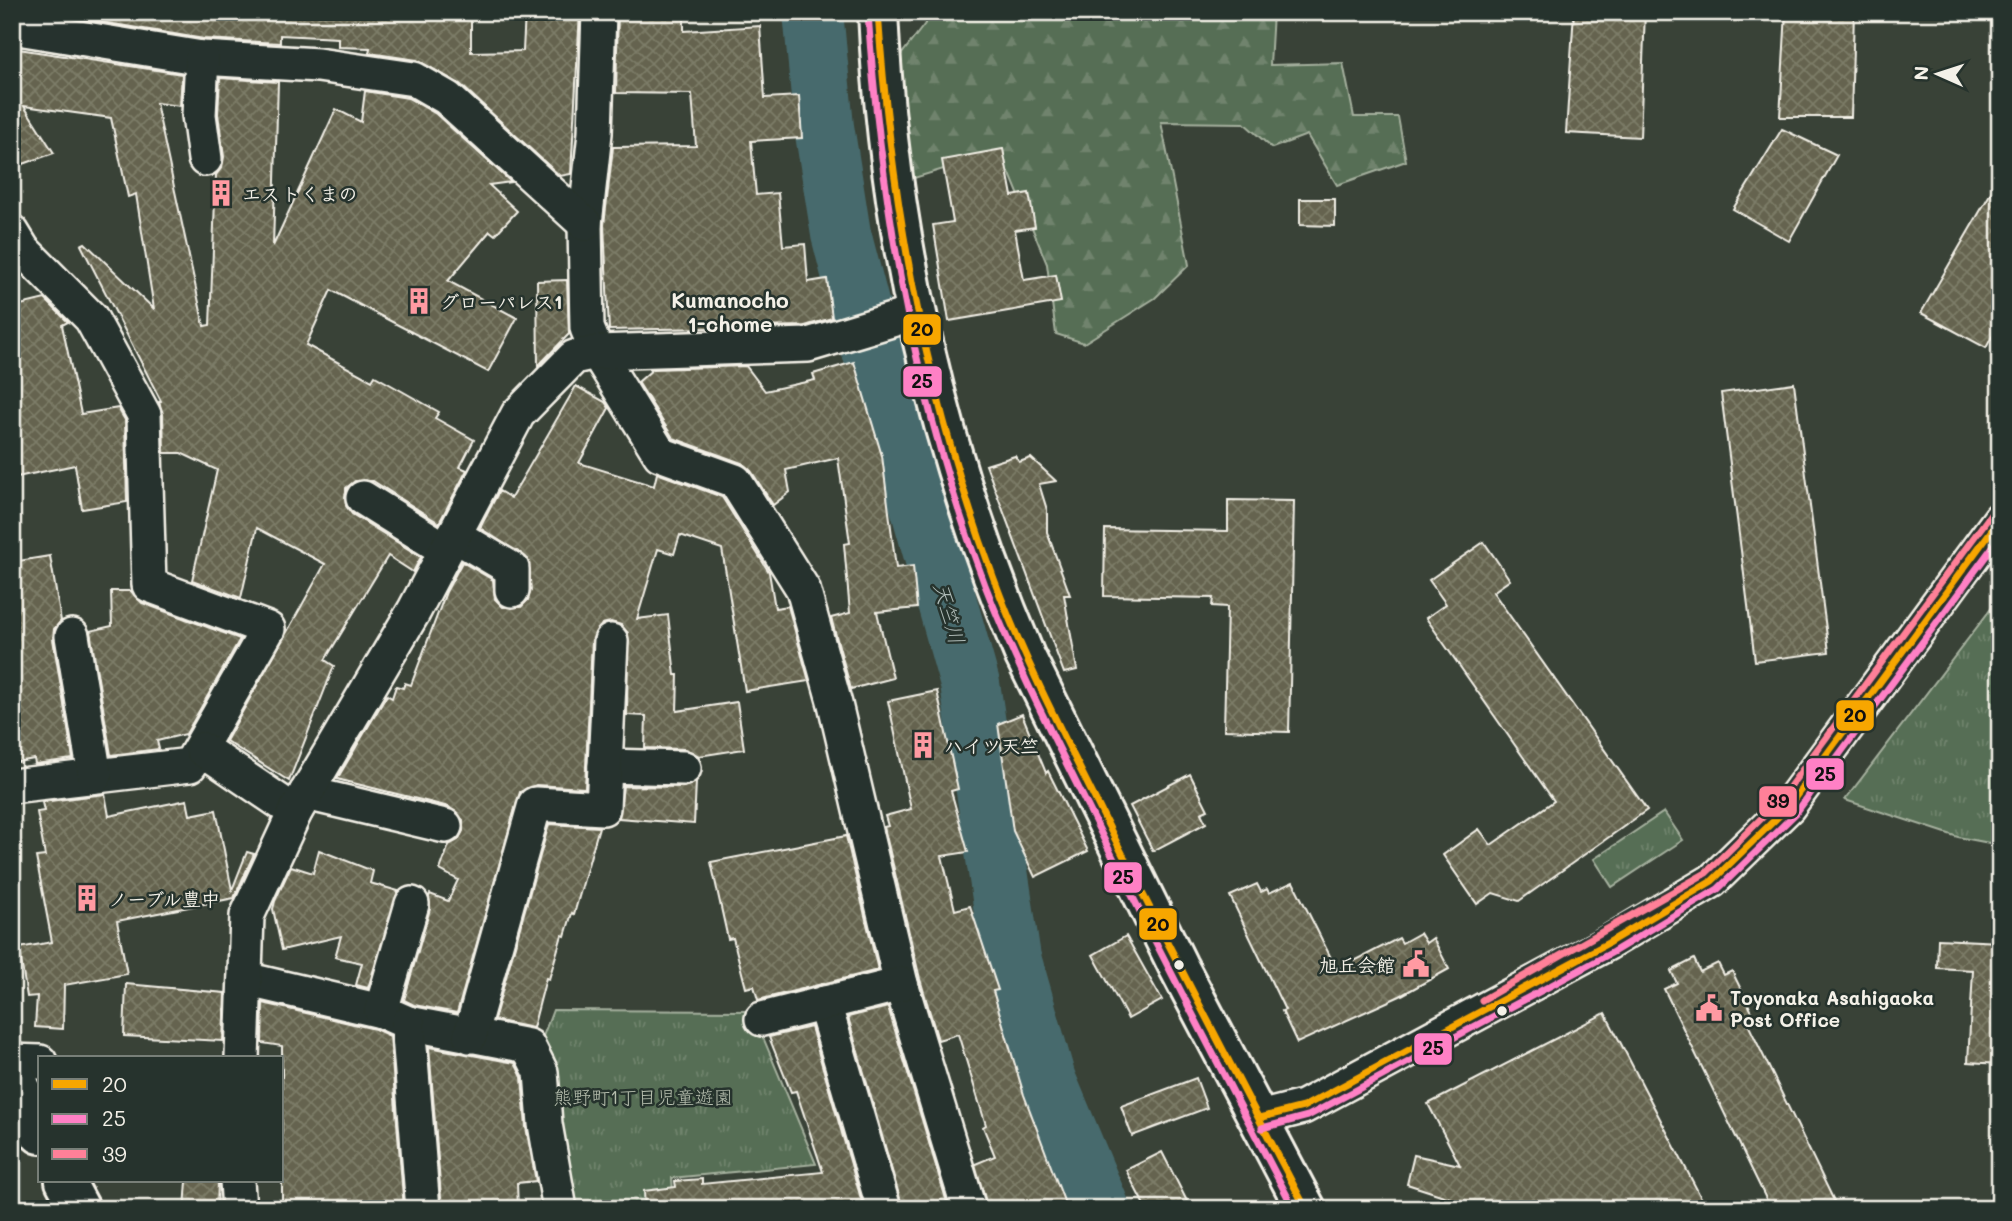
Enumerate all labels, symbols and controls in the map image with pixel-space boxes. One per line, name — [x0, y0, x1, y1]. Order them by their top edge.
north arrow — [1904, 38, 1974, 108]
text: N — [1908, 65, 1933, 81]
building icon: エストくまの — [206, 178, 236, 208]
place label: エストくまの — [242, 181, 358, 206]
building icon: グローパレス1 — [404, 286, 434, 316]
district label: Kumanocho 1-chome — [671, 286, 789, 337]
place label: グローパレス1 — [440, 289, 562, 314]
line badge: 20 — [902, 313, 942, 346]
text: 20 — [911, 316, 933, 341]
line badge: 25 — [902, 365, 943, 398]
text: 25 — [911, 368, 933, 393]
water label: 天竺川 — [928, 579, 972, 647]
line badge: 20 — [1835, 699, 1875, 732]
text: 20 — [1844, 702, 1866, 727]
building icon: ハイツ天竺 — [908, 730, 938, 760]
place label: ハイツ天竺 — [944, 733, 1039, 758]
line badge: 25 — [1805, 757, 1845, 791]
text: 25 — [1814, 761, 1836, 786]
line badge: 39 — [1758, 785, 1798, 818]
text: 39 — [1767, 788, 1790, 813]
line badge: 25 — [1103, 861, 1143, 894]
text: 25 — [1112, 864, 1134, 889]
building icon: ノーブル豊中 — [72, 883, 102, 913]
place label: ノーブル豊中 — [108, 886, 220, 911]
line badge: 20 — [1138, 907, 1178, 941]
text: 20 — [1147, 911, 1169, 936]
public building icon: 旭丘会館 — [1401, 949, 1431, 979]
place label: 旭丘会館 — [1319, 952, 1395, 977]
unlabelled marker — [1172, 958, 1186, 972]
place label: Toyonaka Asahigaoka Post Office — [1730, 985, 1934, 1032]
public building icon: Toyonaka Asahigaoka Post Office — [1694, 993, 1724, 1023]
unlabelled marker — [1495, 1004, 1509, 1018]
line badge: 25 — [1413, 1032, 1453, 1066]
text: 25 — [1422, 1035, 1444, 1060]
legend — [38, 1056, 284, 1182]
text: 20 — [102, 1070, 127, 1097]
park label: 熊野町1丁目児童遊園 — [553, 1084, 733, 1109]
text: 25 — [102, 1104, 126, 1131]
text: 39 — [102, 1140, 127, 1167]

